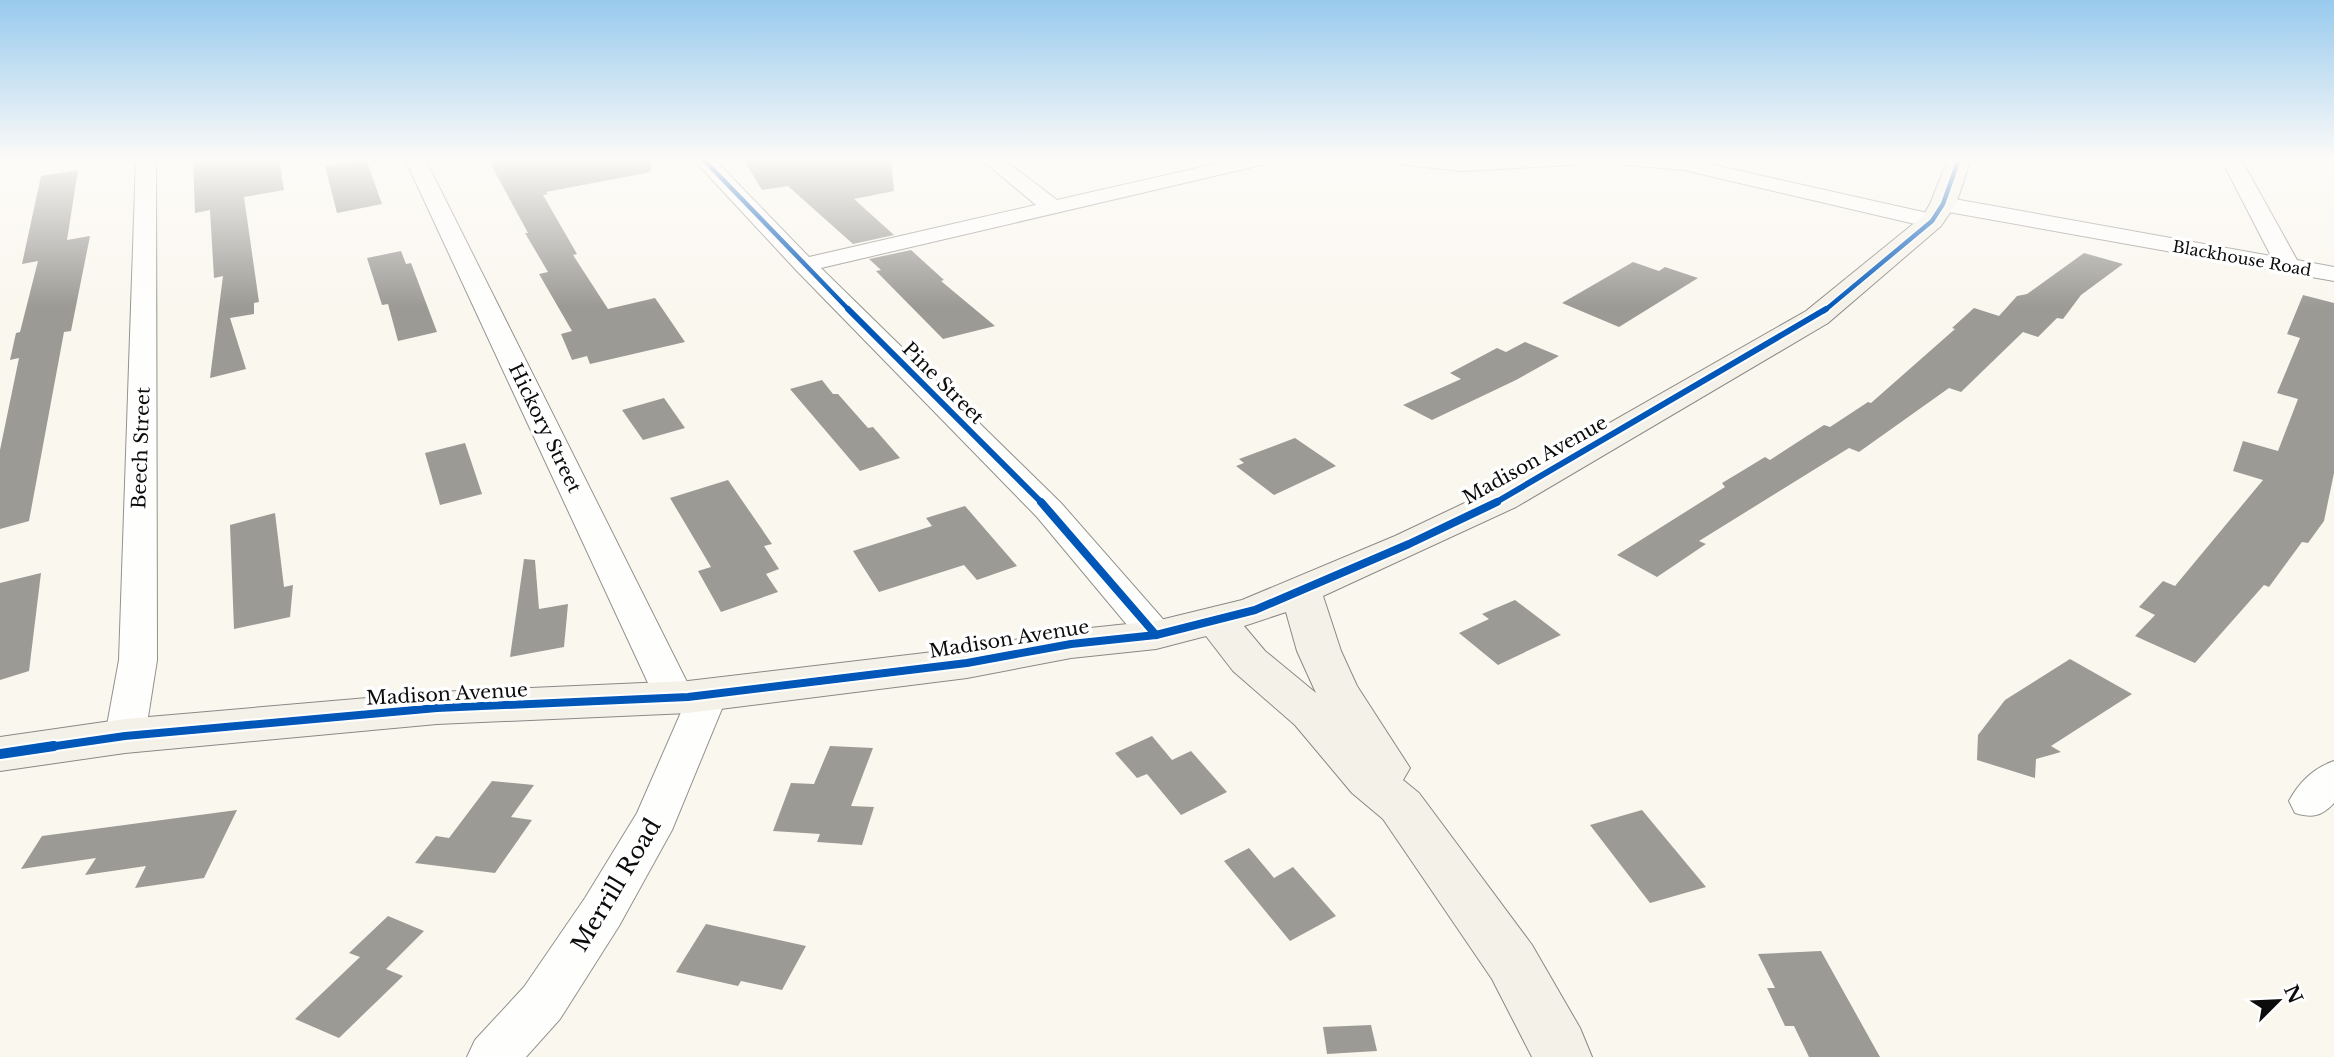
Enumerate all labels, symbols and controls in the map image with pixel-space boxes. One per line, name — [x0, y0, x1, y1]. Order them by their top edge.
street label: Blackhouse Road — [2171, 236, 2313, 280]
street label: Pine Street — [897, 337, 989, 429]
street label: Hickory Street — [504, 360, 587, 497]
street label: Beech Street — [127, 386, 155, 509]
street label: Madison Avenue — [1459, 411, 1611, 509]
street label: Madison Avenue — [927, 615, 1091, 663]
street label: Madison Avenue — [366, 678, 528, 710]
street label: Merrill Road — [565, 813, 667, 957]
north arrow — [2243, 966, 2313, 1036]
text: N — [2279, 981, 2307, 1007]

